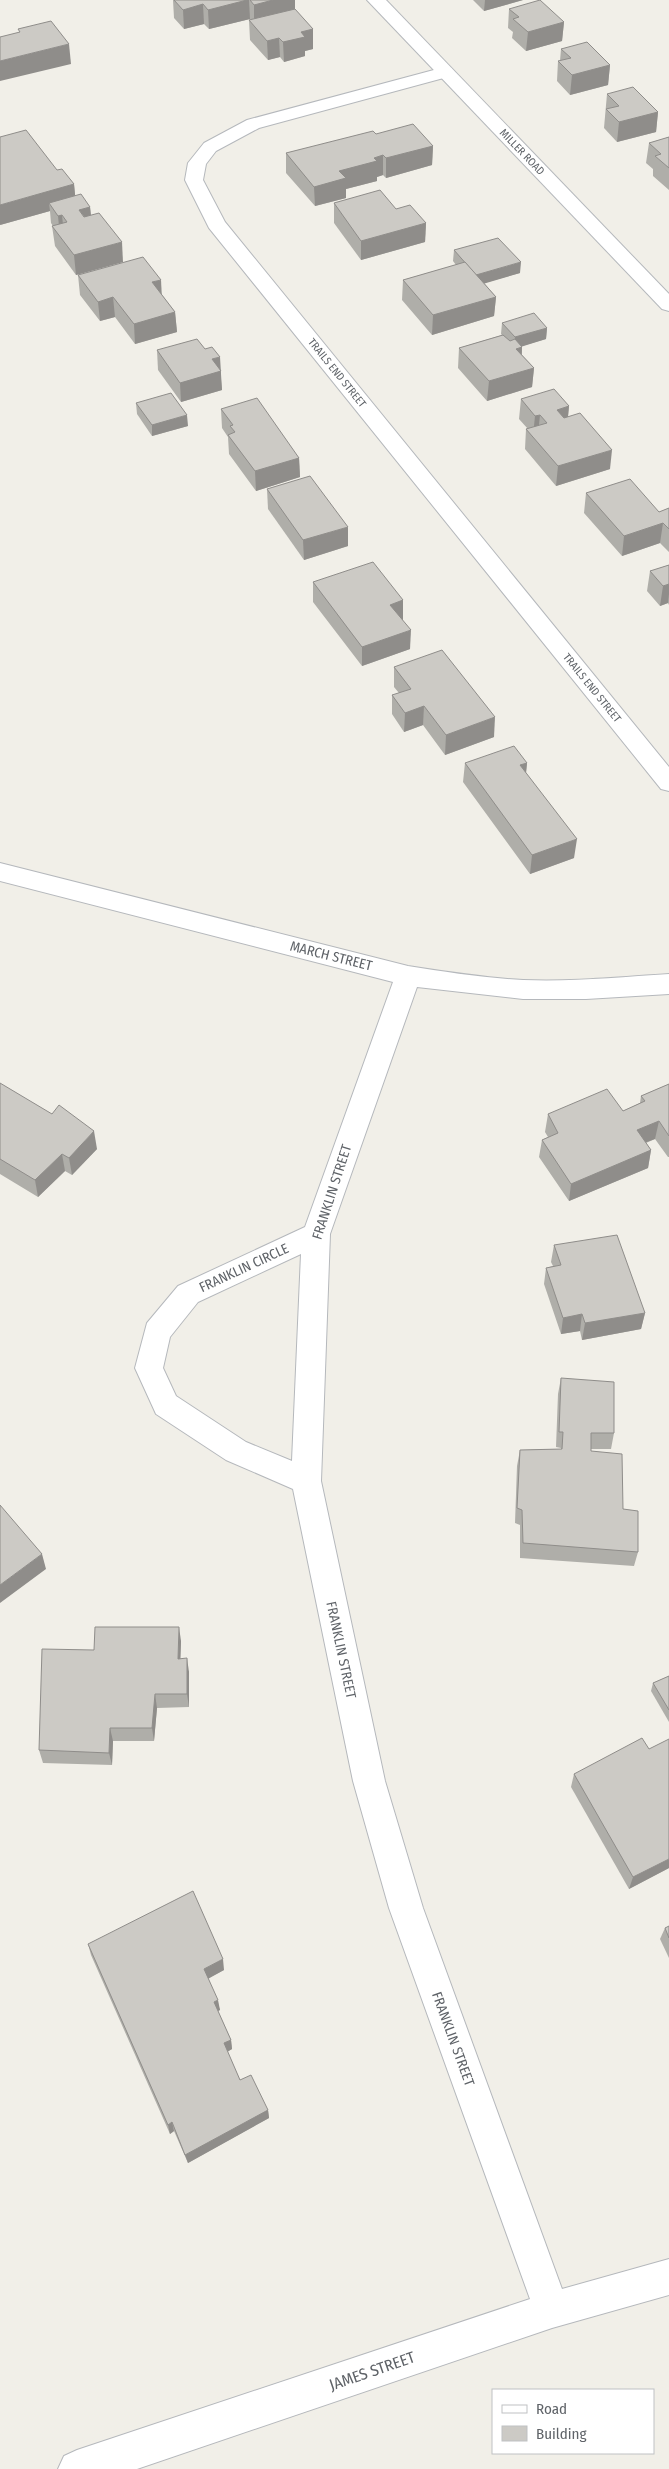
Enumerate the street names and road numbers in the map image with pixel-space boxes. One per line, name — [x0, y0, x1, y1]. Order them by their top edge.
street label: MILLER ROAD — [497, 126, 547, 178]
street label: TRAILS END STREET — [305, 336, 369, 411]
street label: TRAILS END STREET — [560, 651, 624, 726]
street label: MARCH STREET — [288, 938, 374, 975]
street label: FRANKLIN STREET — [309, 1142, 356, 1242]
street label: FRANKLIN CIRCLE — [197, 1240, 292, 1296]
street label: FRANKLIN STREET — [322, 1600, 360, 1701]
street label: FRANKLIN STREET — [428, 1990, 478, 2089]
street label: JAMES STREET — [327, 2347, 418, 2395]

